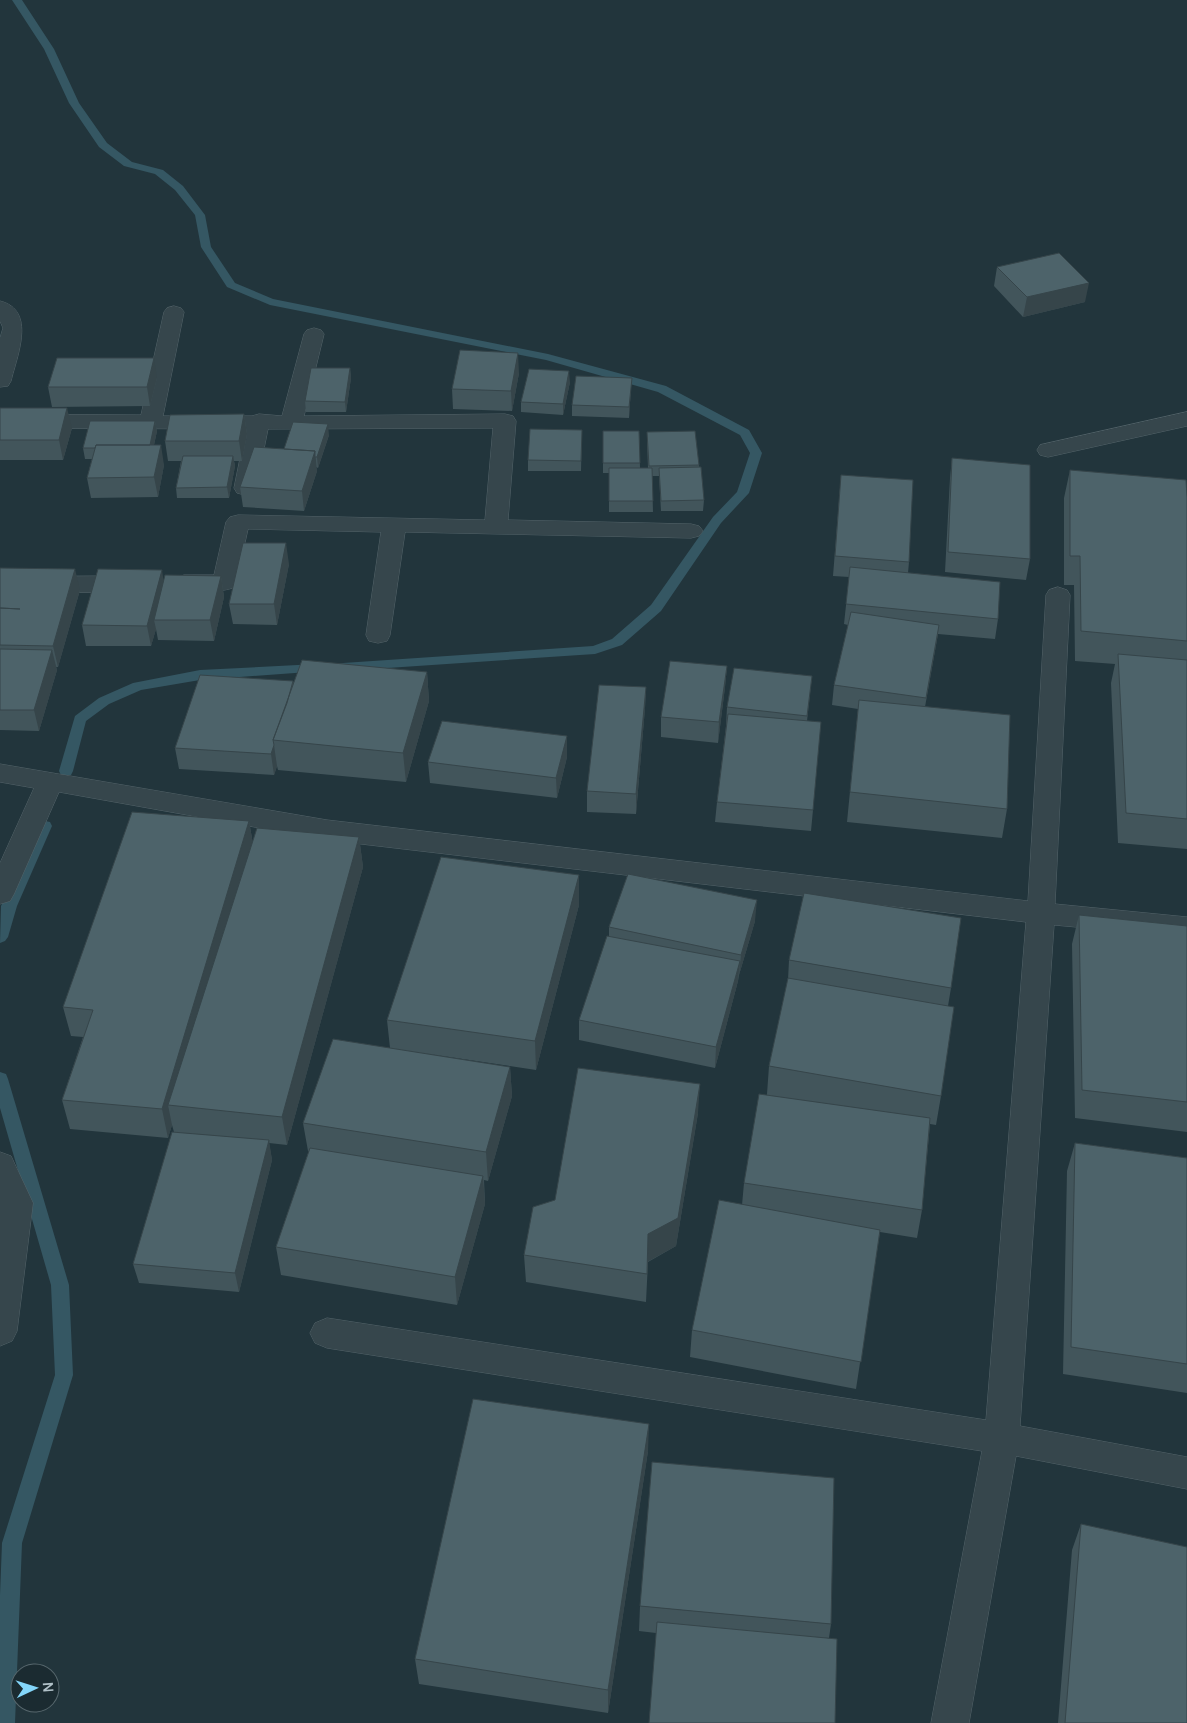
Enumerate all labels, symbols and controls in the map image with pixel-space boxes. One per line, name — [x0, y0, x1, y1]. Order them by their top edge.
north arrow — [10, 1663, 60, 1713]
text: N — [39, 1681, 58, 1693]

